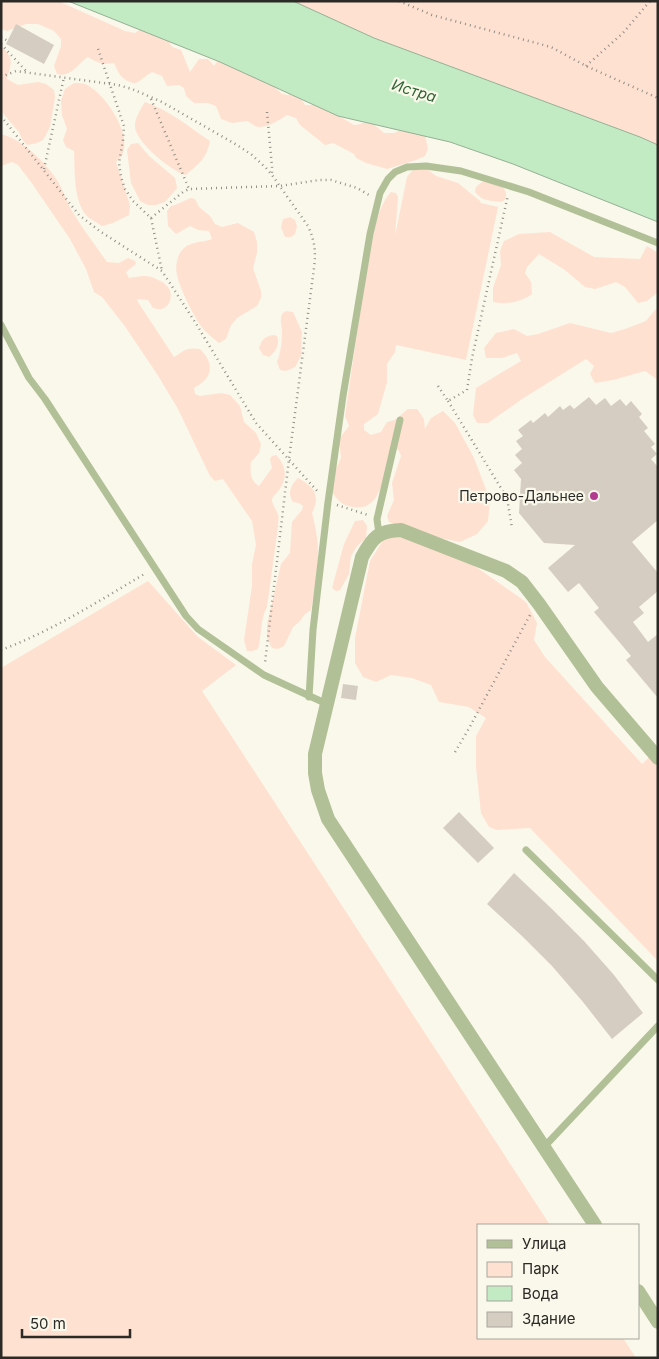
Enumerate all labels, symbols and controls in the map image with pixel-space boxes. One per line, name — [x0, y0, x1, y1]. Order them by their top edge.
water label: Истра — [390, 75, 439, 106]
place label: Петрово-Дальнее — [459, 487, 584, 504]
marker: Петрово-Дальнее — [588, 490, 600, 502]
legend — [477, 1224, 639, 1339]
text: Улица — [522, 1234, 566, 1253]
text: Парк — [522, 1259, 559, 1278]
text: Вода — [522, 1284, 559, 1303]
scale bar — [22, 1306, 130, 1338]
text: Здание — [522, 1309, 576, 1328]
text: 50 m — [30, 1314, 66, 1333]

